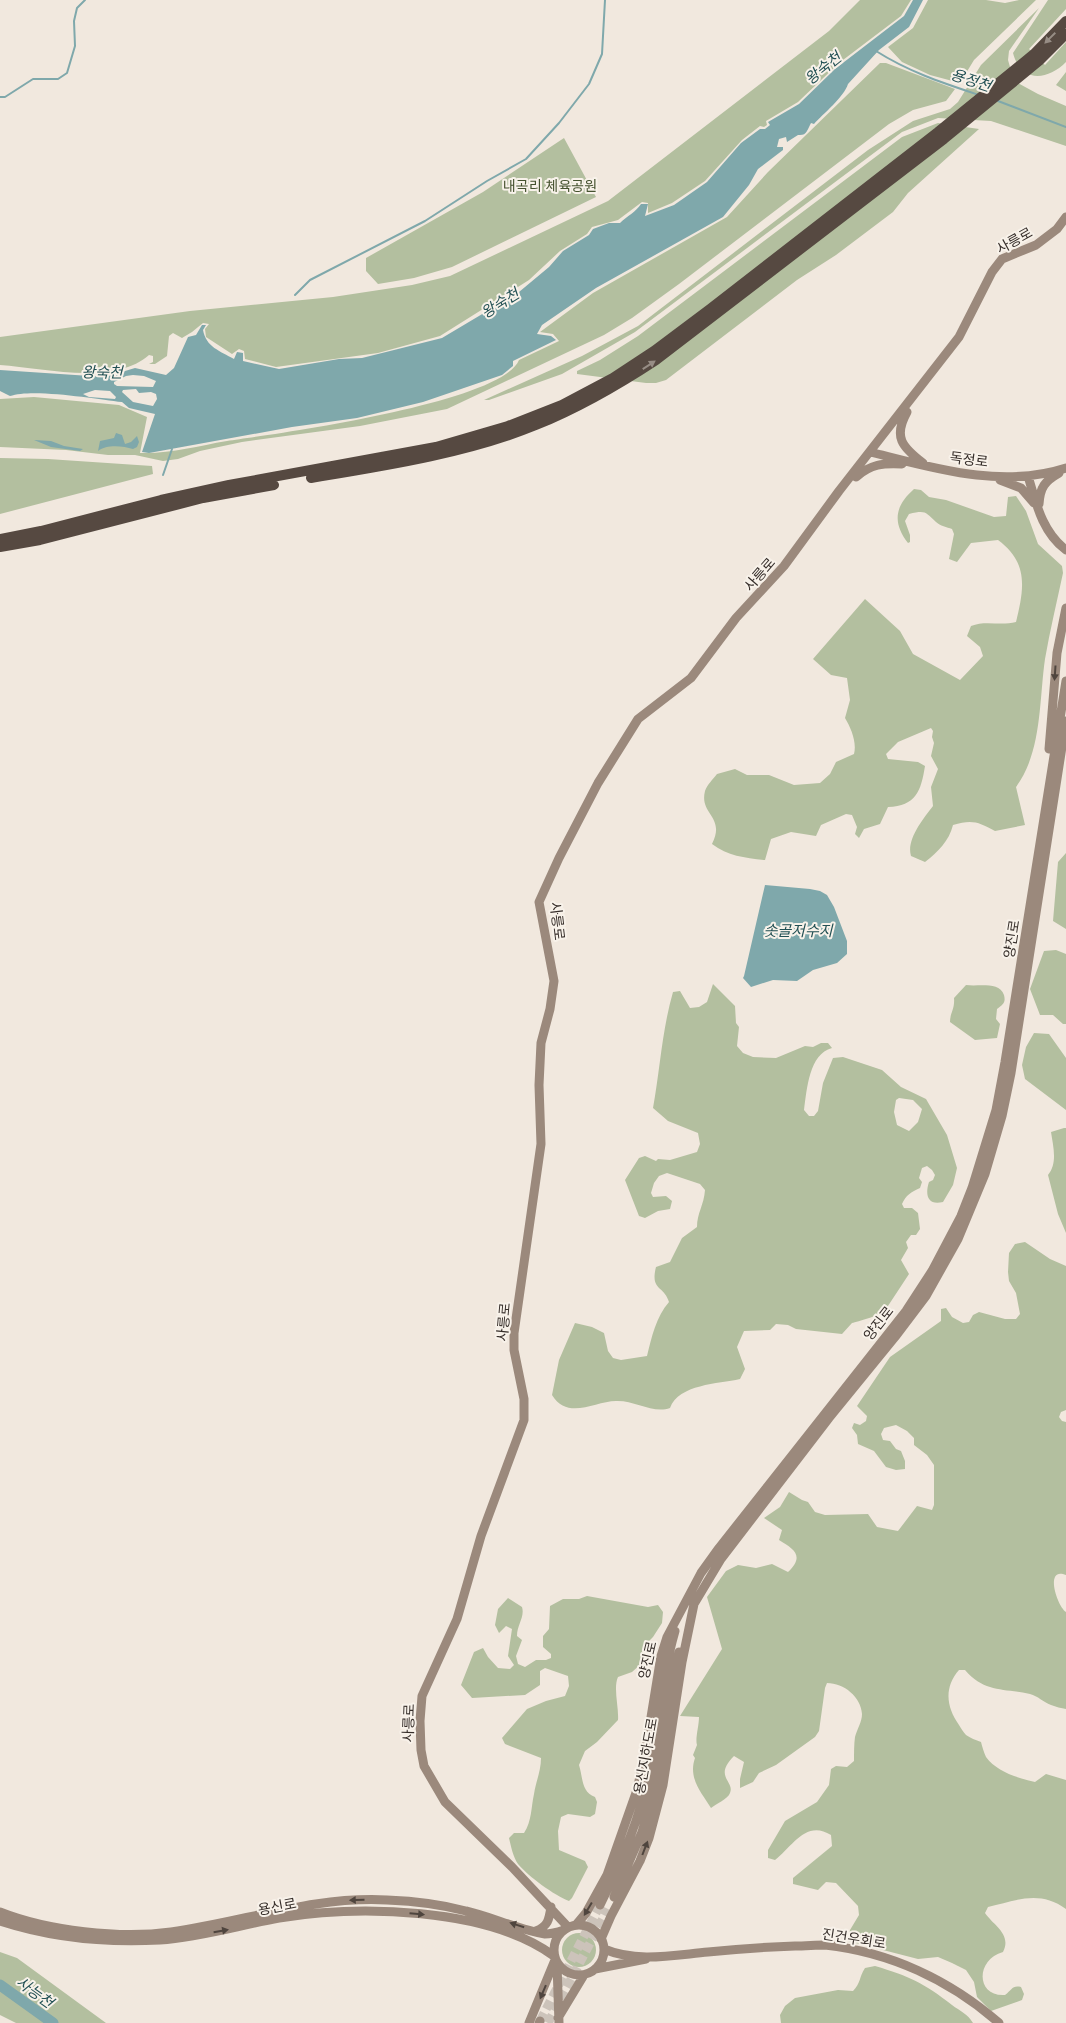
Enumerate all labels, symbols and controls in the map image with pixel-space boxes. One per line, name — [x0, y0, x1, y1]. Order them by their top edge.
one-way arrow — [1044, 32, 1056, 44]
water label: 왕숙천 — [801, 46, 847, 88]
water label: 용정천 — [948, 65, 996, 96]
park label: 내곡리 체육공원 — [503, 177, 597, 194]
street label: 사릉로 — [993, 223, 1035, 257]
water label: 왕숙천 — [477, 283, 524, 322]
one-way arrow — [643, 360, 656, 370]
water label: 왕숙천 — [81, 362, 125, 382]
street label: 독정로 — [949, 448, 989, 470]
street label: 사릉로 — [740, 554, 778, 594]
one-way arrow — [1051, 665, 1059, 681]
street label: 사릉로 — [547, 901, 569, 941]
street label: 양진로 — [1000, 918, 1022, 959]
water label: 솟골저수지 — [763, 921, 834, 940]
street label: 사릉로 — [493, 1302, 513, 1342]
street label: 양진로 — [859, 1302, 897, 1343]
street label: 양진로 — [634, 1639, 660, 1681]
street label: 사릉로 — [399, 1703, 417, 1743]
street label: 용신지하도로 — [630, 1716, 660, 1796]
one-way arrow — [641, 1840, 649, 1855]
street label: 용신로 — [256, 1894, 298, 1918]
one-way arrow — [349, 1897, 365, 1905]
one-way arrow — [584, 1902, 593, 1915]
one-way arrow — [409, 1910, 425, 1918]
one-way arrow — [509, 1921, 524, 1929]
street label: 진건우회로 — [821, 1925, 887, 1951]
one-way arrow — [213, 1926, 229, 1934]
water label: 사능천 — [13, 1972, 59, 2013]
one-way arrow — [538, 1985, 546, 1999]

